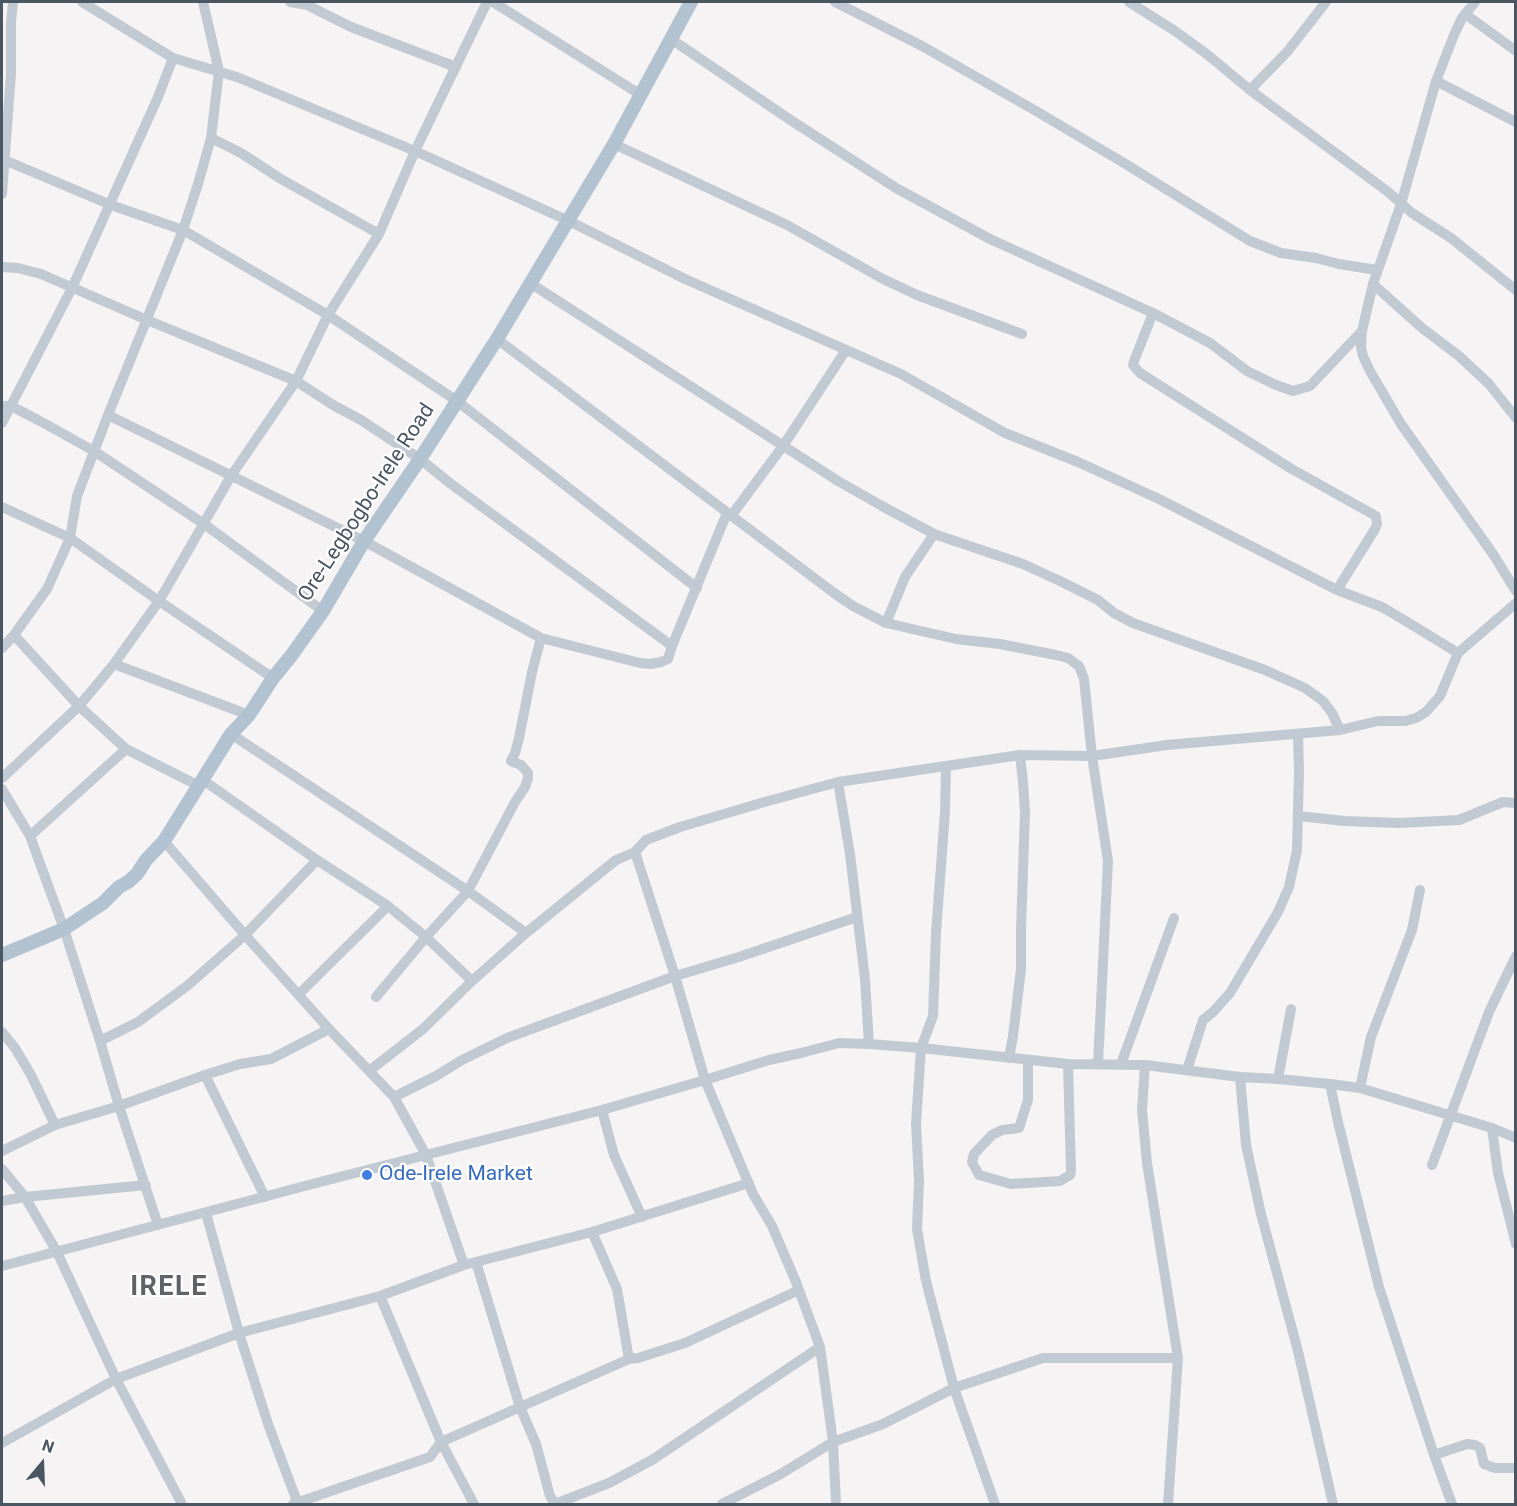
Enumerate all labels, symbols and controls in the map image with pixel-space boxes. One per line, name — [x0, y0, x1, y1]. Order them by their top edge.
street label: Ore-Legbogbo-Irele Road — [294, 399, 440, 607]
place label: Ode-Irele Market — [379, 1162, 533, 1188]
marker: Ode-Irele Market — [360, 1168, 374, 1182]
district label: IRELE — [130, 1272, 208, 1304]
north arrow — [12, 1434, 72, 1494]
text: N — [40, 1436, 56, 1457]

